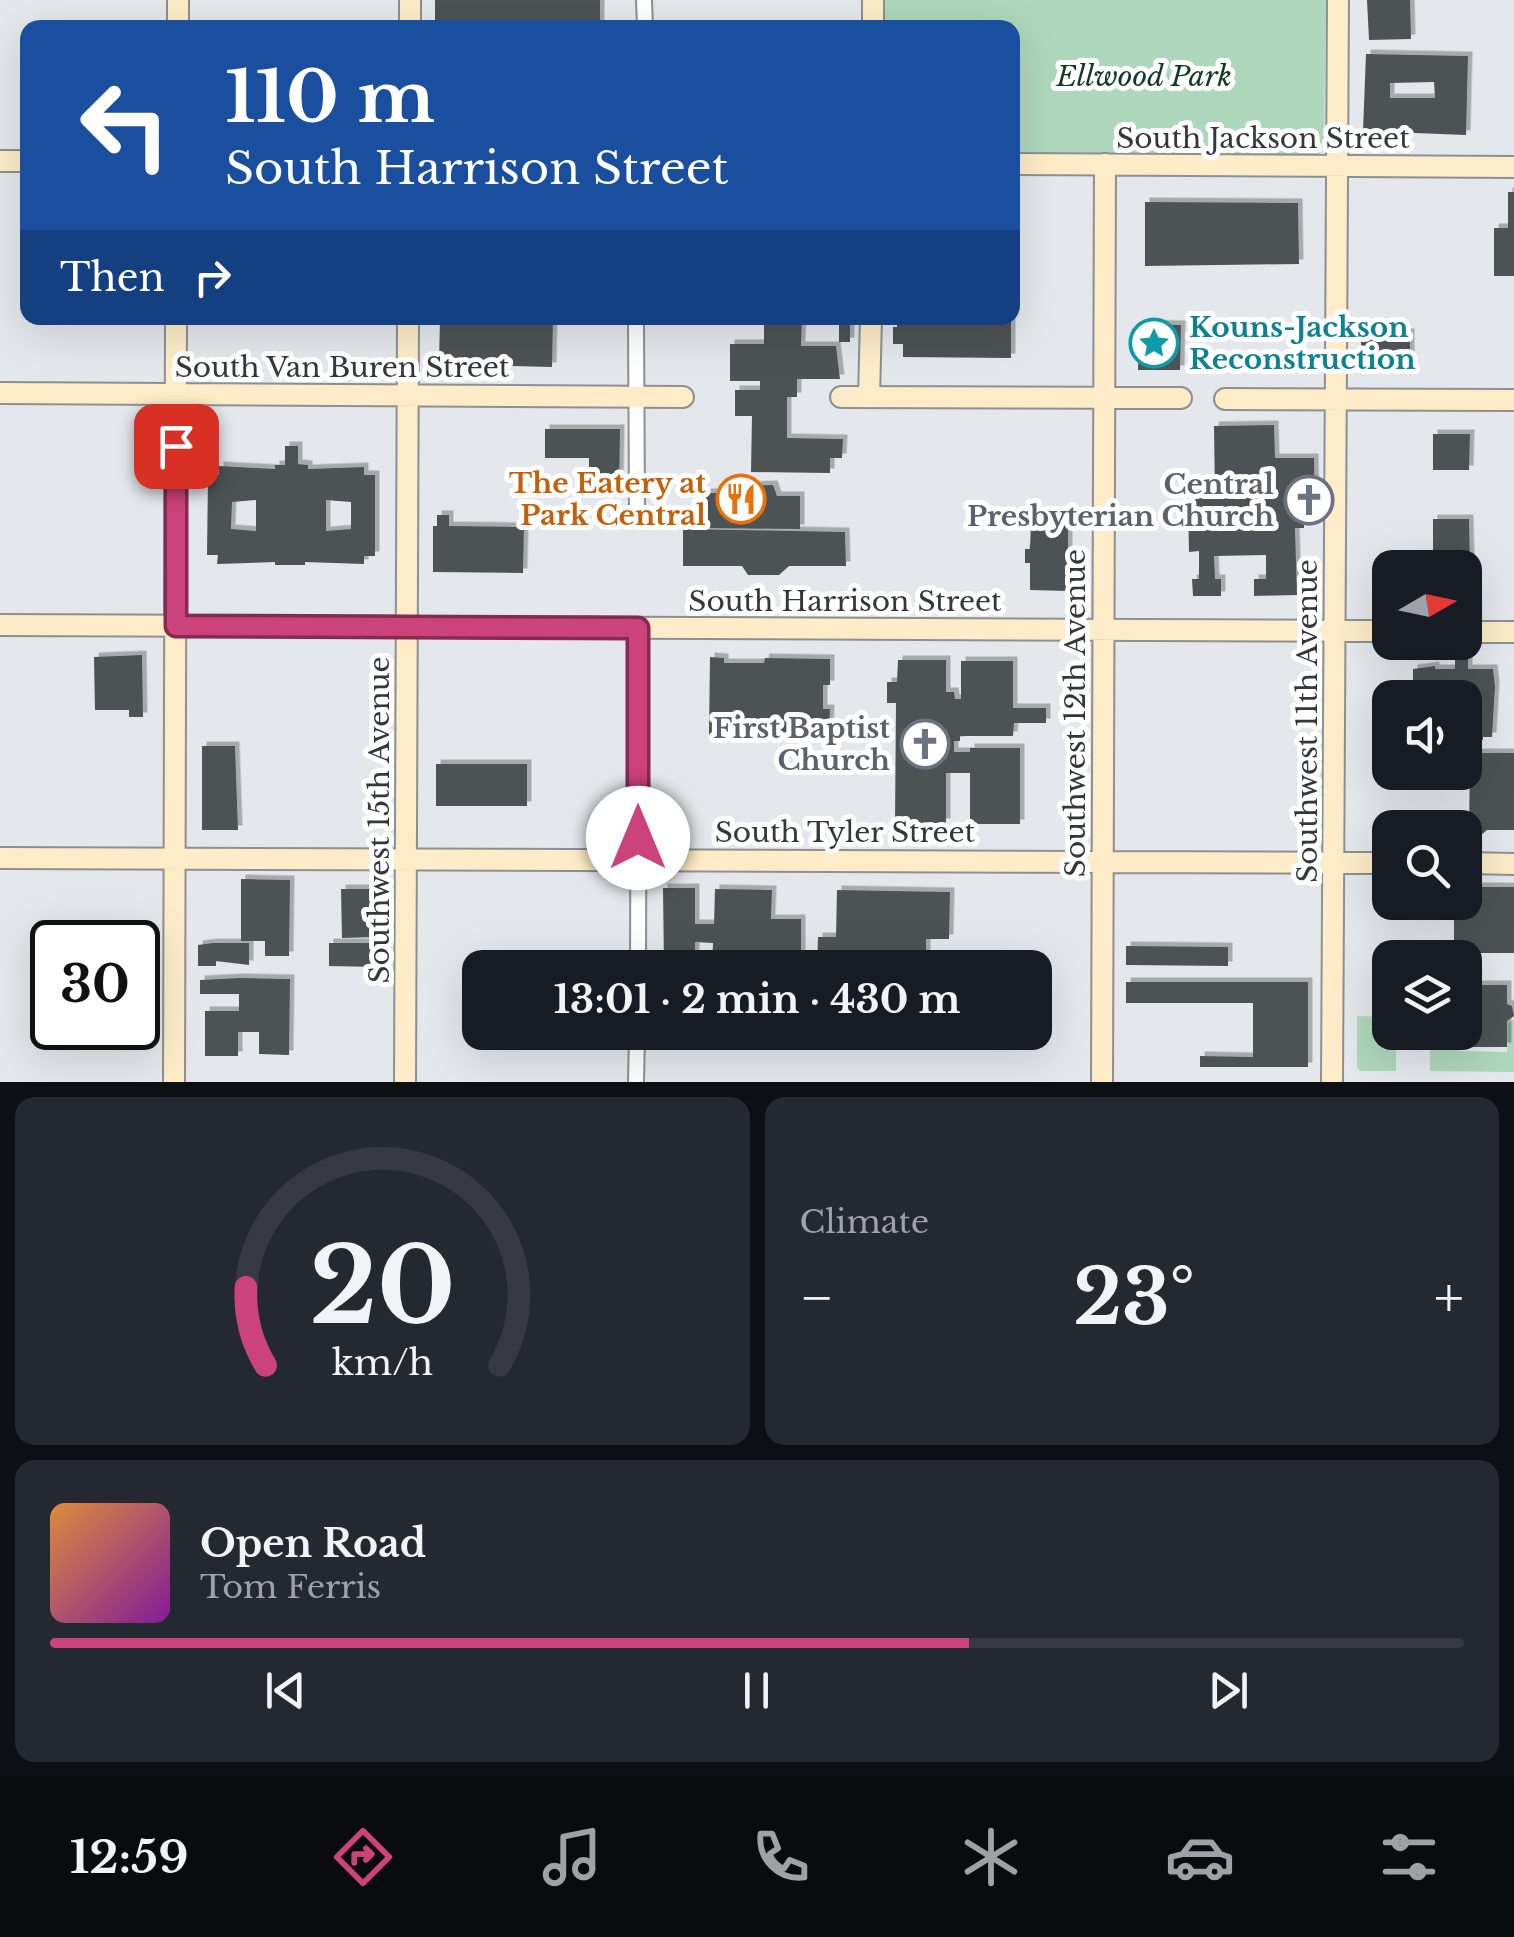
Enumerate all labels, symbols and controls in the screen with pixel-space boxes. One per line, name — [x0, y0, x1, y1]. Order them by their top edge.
text: 110 m — [225, 54, 435, 141]
park label: Ellwood Park — [1055, 59, 1232, 94]
icon: left — [60, 60, 190, 190]
street label: South Jackson Street — [1116, 121, 1410, 156]
text: South Harrison Street — [225, 140, 728, 196]
icon: right — [185, 250, 240, 305]
text: Then — [60, 254, 165, 301]
place label: Kouns-Jackson Reconstruction — [1189, 310, 1416, 377]
place icon: Kouns-Jackson Reconstruction — [1128, 317, 1180, 369]
street label: South Van Buren Street — [175, 350, 510, 385]
pin — [134, 404, 219, 489]
icon: arrive — [149, 419, 204, 474]
place label: The Eatery at Park Central — [509, 466, 706, 533]
place label: Central Presbyterian Church — [967, 467, 1274, 534]
restaurant icon: The Eatery at Park Central — [715, 473, 767, 525]
church icon: Central Presbyterian Church — [1283, 474, 1335, 526]
street label: Southwest 12th Avenue — [1058, 549, 1093, 877]
north arrow — [1372, 550, 1482, 660]
map controls — [1372, 550, 1482, 1050]
street label: Southwest 11th Avenue — [1290, 559, 1325, 883]
street label: South Harrison Street — [688, 584, 1002, 619]
street label: Southwest 15th Avenue — [362, 657, 397, 983]
button: sound — [1372, 680, 1482, 790]
place label: First Baptist Church — [713, 711, 890, 778]
church icon: First Baptist Church — [899, 718, 951, 770]
position arrow — [586, 786, 690, 890]
button: search — [1372, 810, 1482, 920]
street label: South Tyler Street — [715, 815, 976, 850]
speed limit sign: 30 — [30, 920, 160, 1050]
button: layers — [1372, 940, 1482, 1050]
text: 13:01 · 2 min · 430 m — [553, 976, 961, 1023]
text: Climate — [800, 1202, 929, 1242]
text: 20 — [309, 1222, 455, 1351]
text: 23° — [1073, 1251, 1195, 1344]
text: − — [800, 1264, 834, 1332]
text: + — [1434, 1264, 1464, 1332]
text: km/h — [332, 1340, 433, 1385]
text: Open Road — [200, 1520, 426, 1567]
text: Tom Ferris — [200, 1567, 381, 1607]
icon: previous — [258, 1663, 313, 1718]
icon: pause — [729, 1663, 784, 1718]
icon: next — [1201, 1663, 1256, 1718]
icon: directions — [328, 1822, 398, 1892]
icon: music — [537, 1822, 607, 1892]
icon: phone — [746, 1822, 816, 1892]
icon: climate — [956, 1822, 1026, 1892]
icon: car — [1165, 1822, 1235, 1892]
icon: filters — [1374, 1822, 1444, 1892]
text: 12:59 — [70, 1829, 188, 1885]

